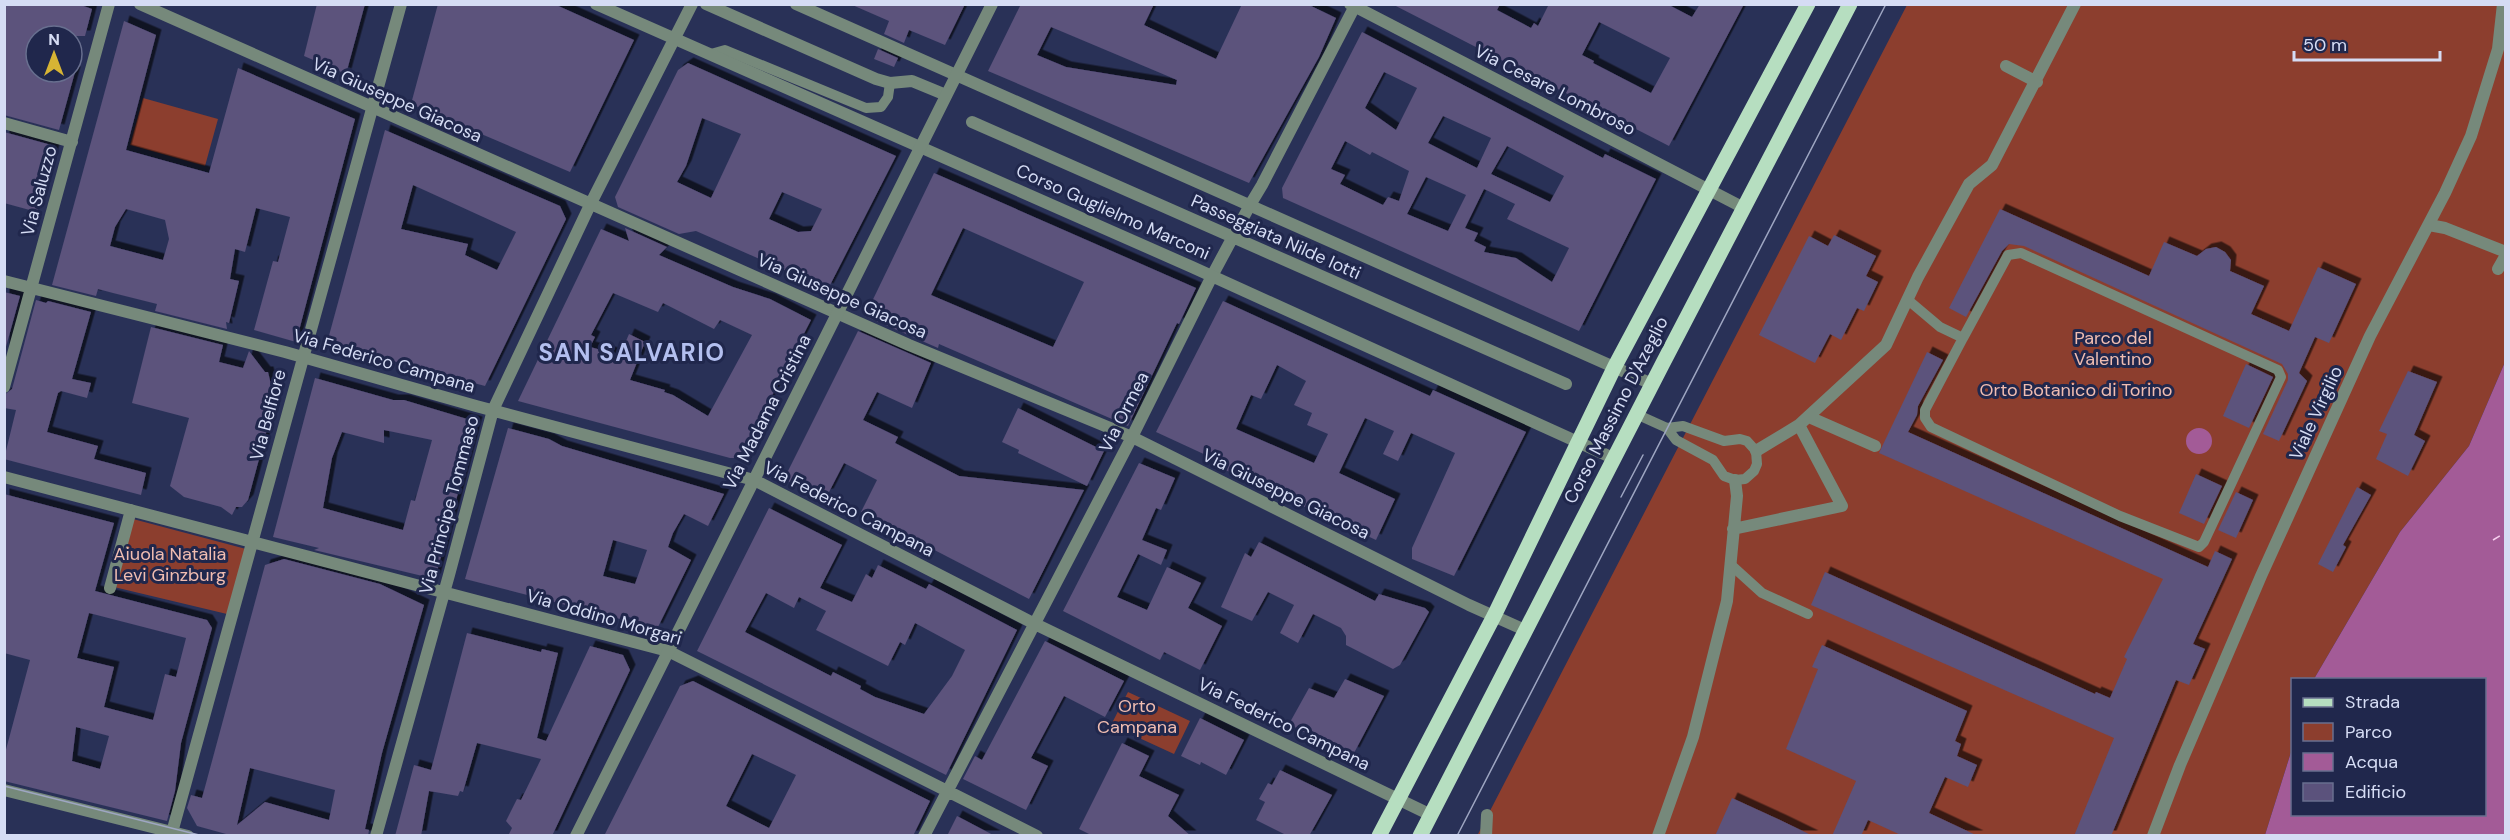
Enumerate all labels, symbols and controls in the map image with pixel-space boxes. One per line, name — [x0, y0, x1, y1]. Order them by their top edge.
north arrow — [24, 24, 84, 84]
scale bar — [2294, 24, 2440, 62]
text: N — [48, 29, 60, 50]
text: 50 m — [2303, 33, 2347, 57]
street label: Via Cesare Lombroso — [1470, 39, 1640, 141]
street label: Via Giuseppe Giacosa — [308, 52, 486, 148]
street label: Via Saluzzo — [15, 143, 63, 239]
street label: Corso Guglielmo Marconi — [1012, 158, 1214, 266]
street label: Passeggiata Nilde Iotti — [1187, 189, 1365, 285]
street label: Via Giuseppe Giacosa — [753, 248, 931, 344]
street label: Corso Massimo D'Azeglio — [1558, 312, 1674, 508]
street label: Via Federico Campana — [290, 323, 478, 399]
park label: Parco del Valentino — [2074, 326, 2152, 371]
street label: Via Madama Cristina — [717, 330, 817, 494]
district label: SAN SALVARIO — [538, 337, 726, 368]
street label: Viale Virgilio — [2284, 362, 2348, 464]
street label: Via Belfiore — [244, 367, 292, 463]
street label: Via Ormea — [1093, 368, 1155, 456]
park label: Orto Botanico di Torino — [1980, 378, 2172, 402]
street label: Via Principe Tommaso — [414, 413, 484, 597]
street label: Via Giuseppe Giacosa — [1198, 443, 1374, 545]
street label: Via Federico Campana — [760, 455, 938, 563]
park label: Aiuola Natalia Levi Ginzburg — [114, 542, 226, 587]
street label: Via Oddino Morgari — [523, 583, 685, 651]
street label: Via Federico Campana — [1194, 672, 1374, 776]
legend — [2291, 678, 2486, 816]
text: Strada — [2345, 690, 2400, 714]
park label: Orto Campana — [1097, 694, 1177, 739]
text: Parco — [2345, 720, 2392, 744]
text: Acqua — [2345, 750, 2398, 774]
text: Edificio — [2345, 780, 2406, 804]

